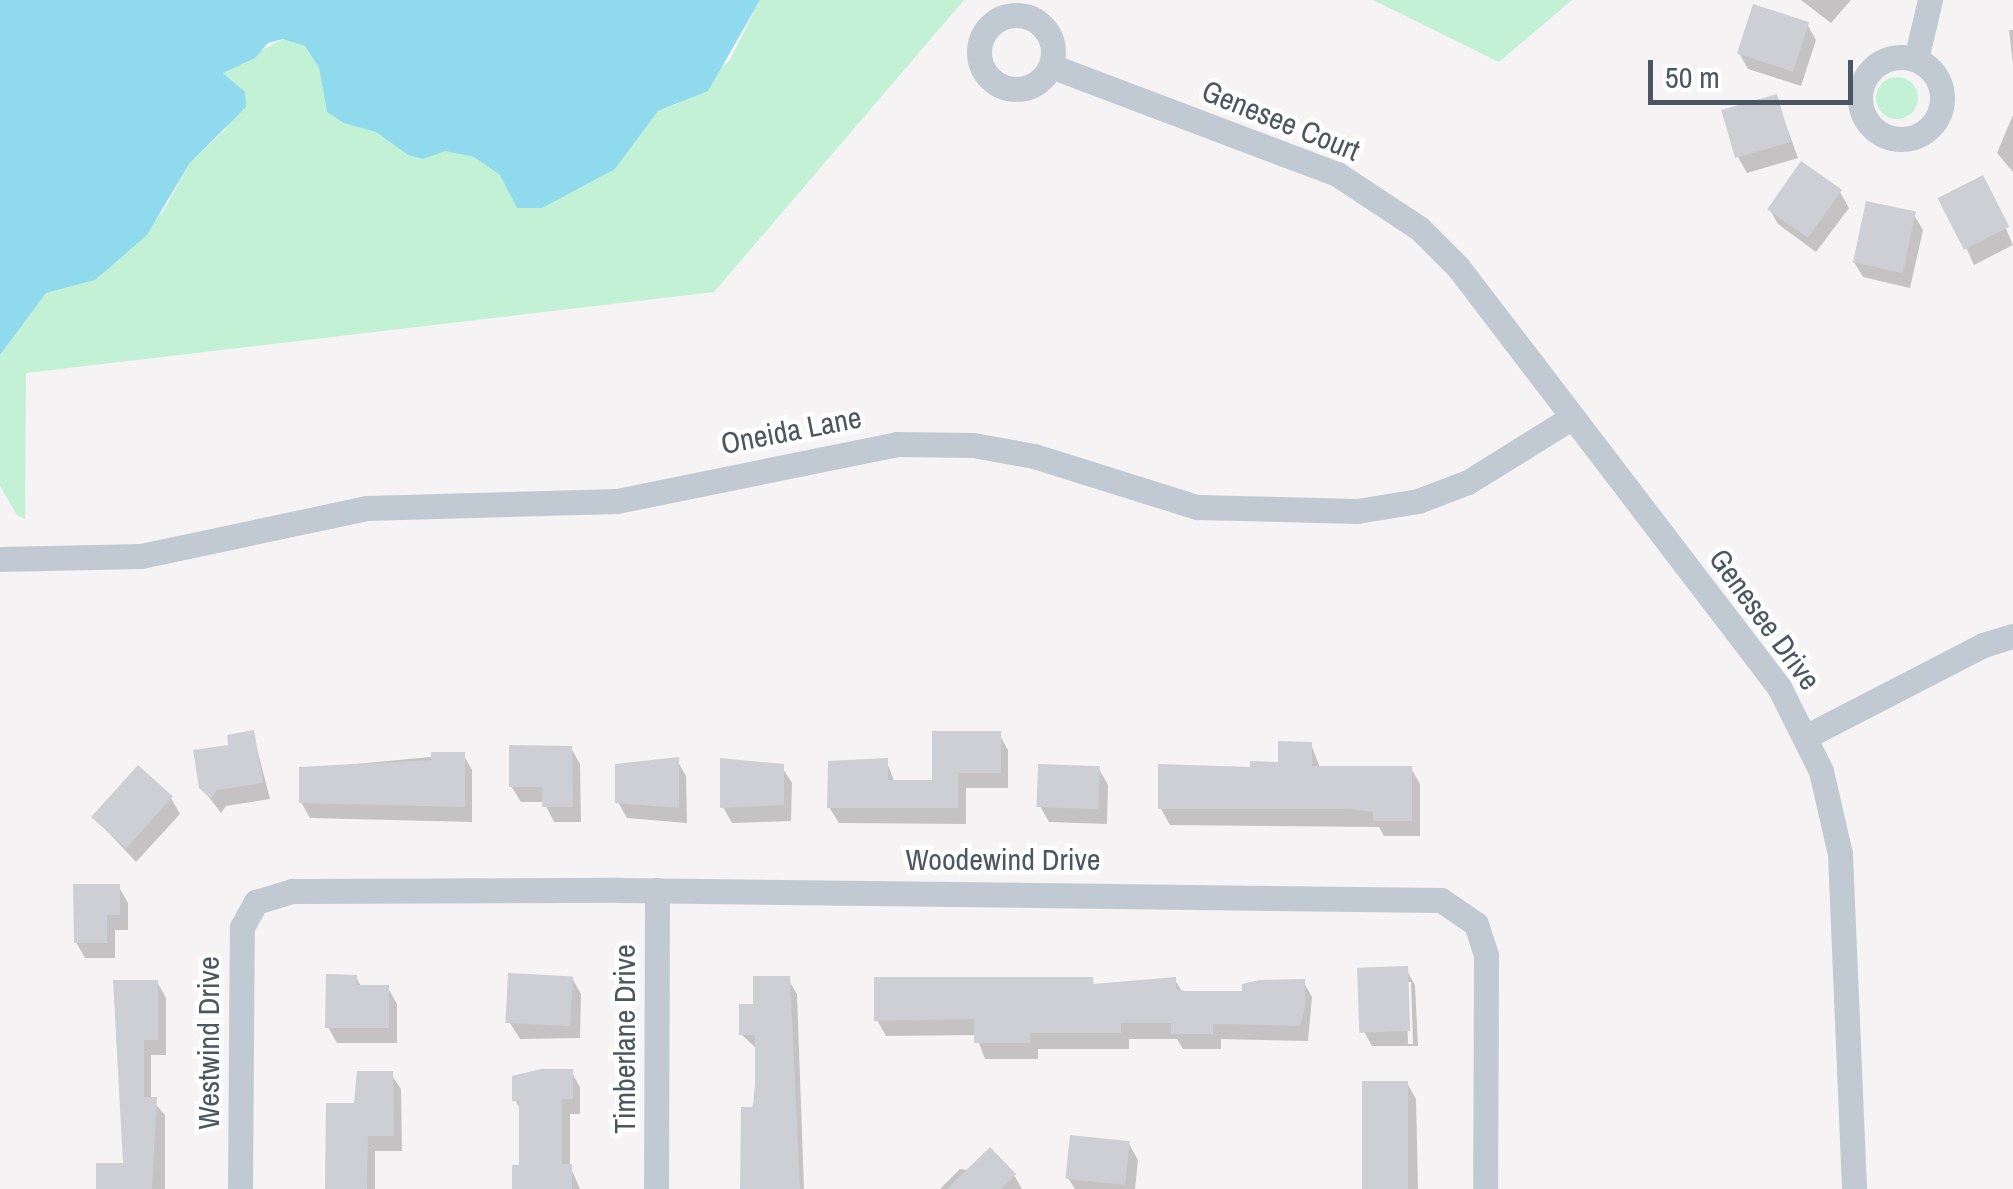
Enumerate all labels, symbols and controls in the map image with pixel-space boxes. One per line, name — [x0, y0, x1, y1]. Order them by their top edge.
scale bar — [1653, 40, 1858, 102]
text: 50 m — [1665, 57, 1720, 97]
street label: Genesee Court — [1197, 72, 1365, 168]
street label: Oneida Lane — [718, 399, 864, 461]
street label: Genesee Drive — [1702, 541, 1828, 697]
street label: Woodewind Drive — [905, 841, 1101, 877]
street label: Timberlane Drive — [606, 944, 642, 1134]
street label: Westwind Drive — [190, 956, 226, 1130]

